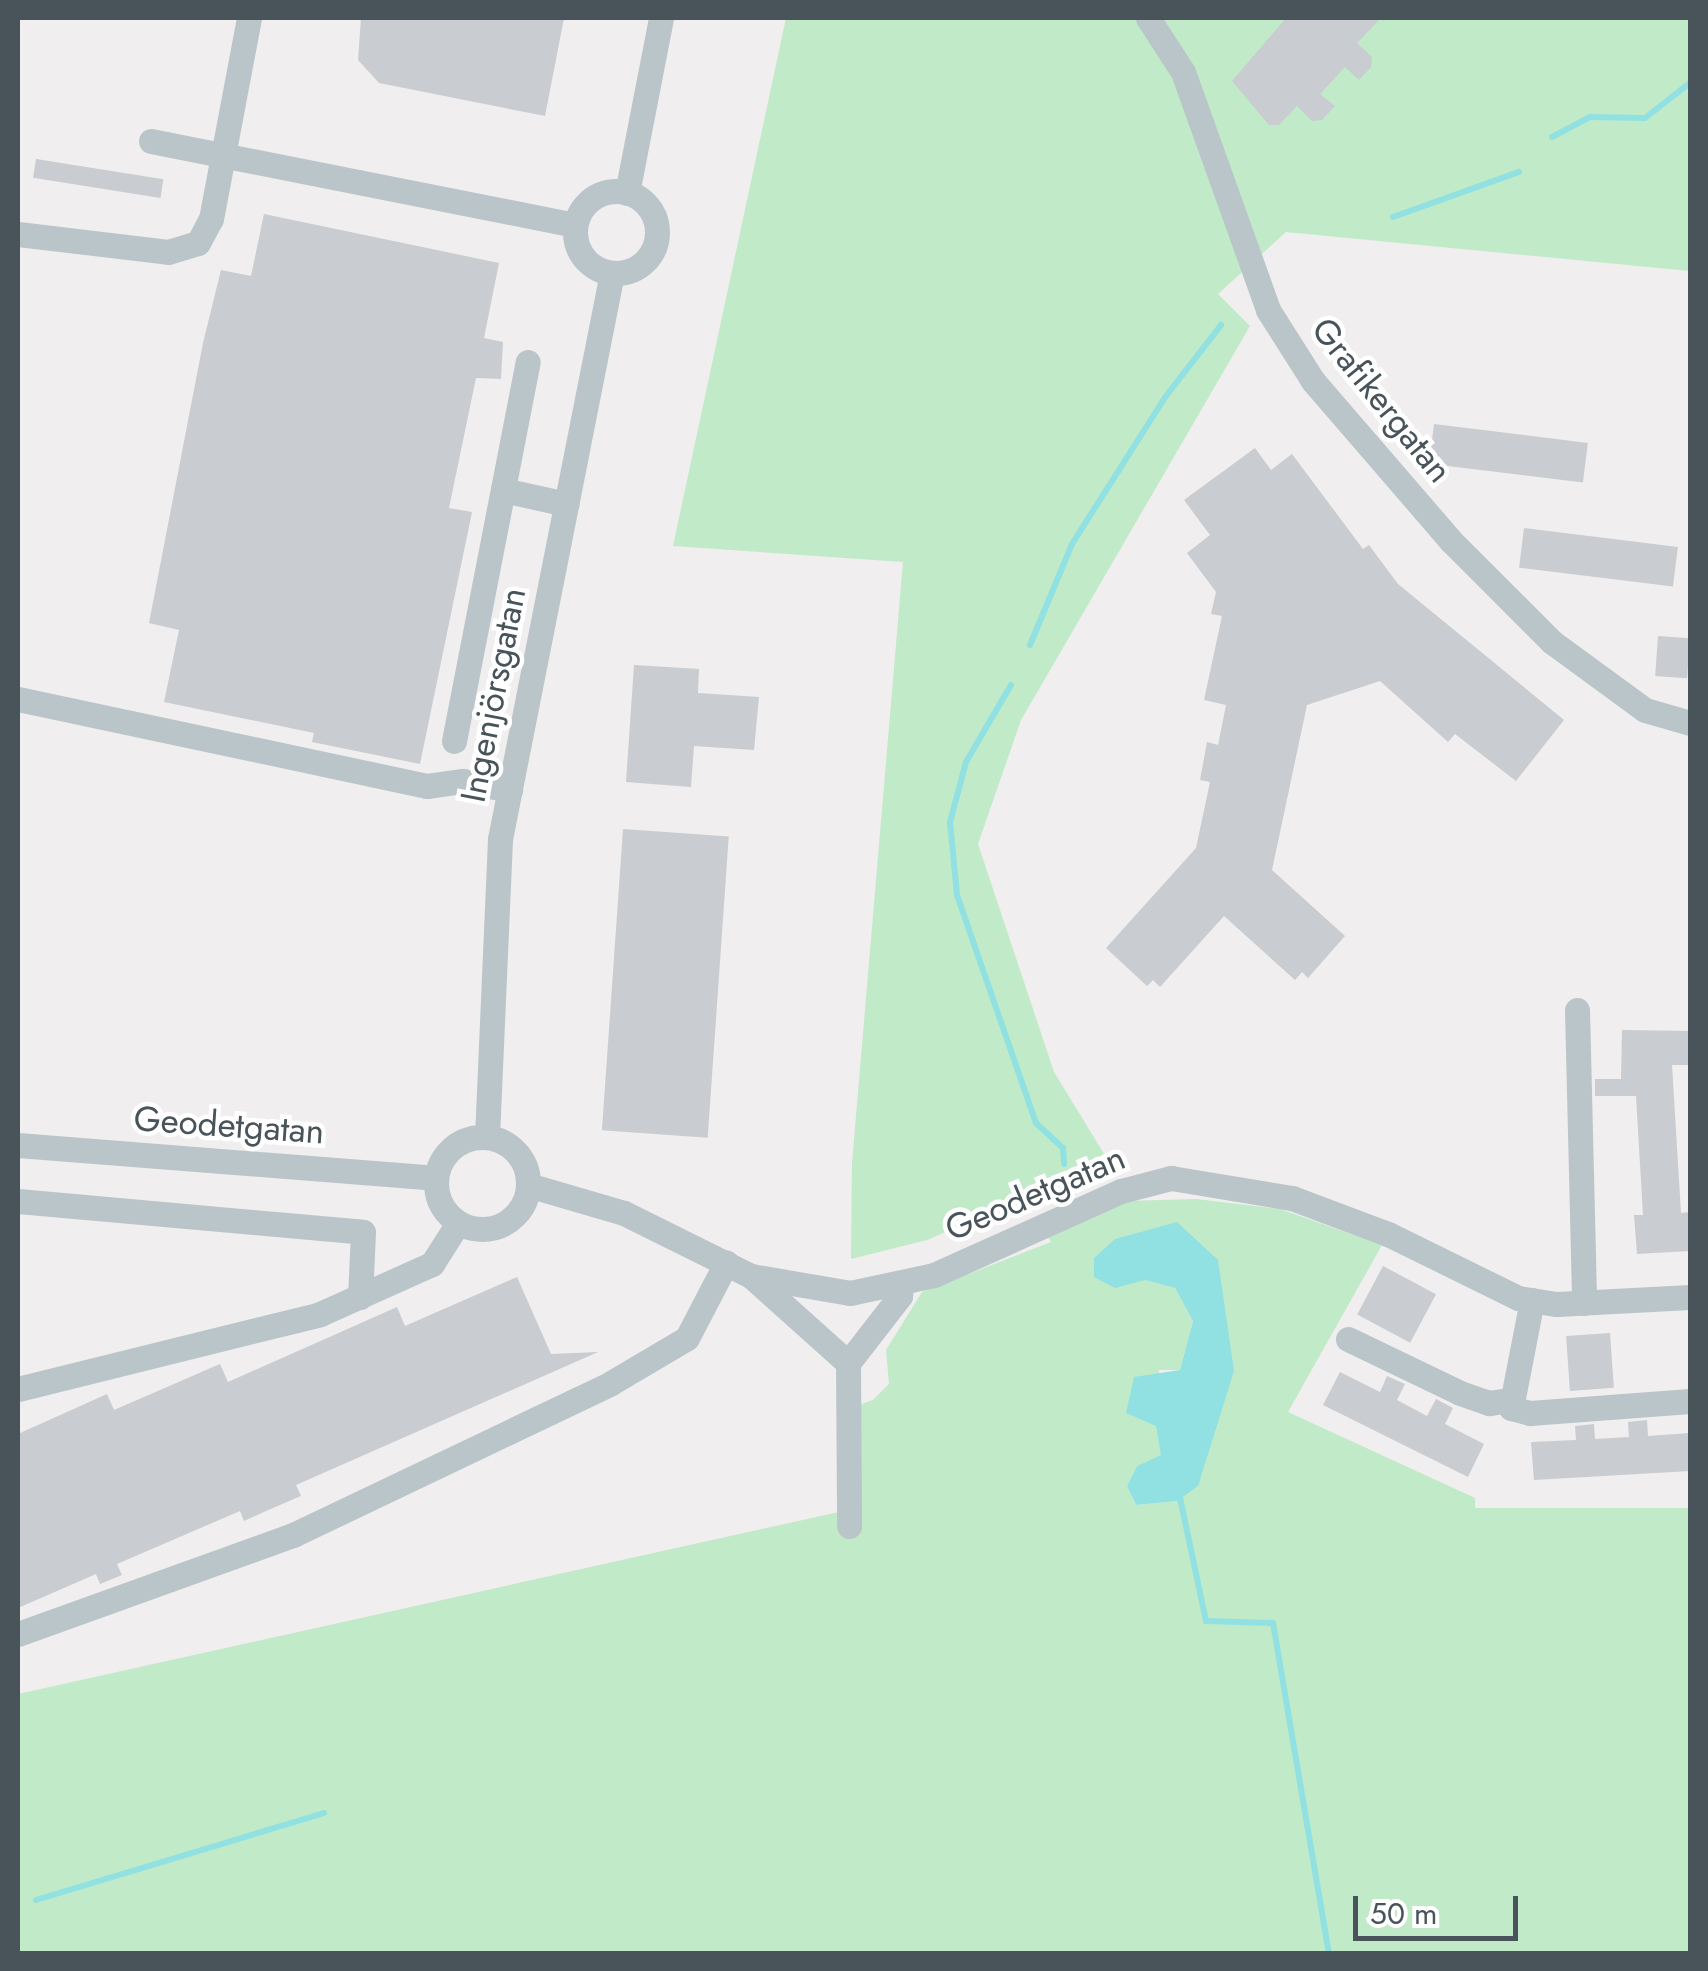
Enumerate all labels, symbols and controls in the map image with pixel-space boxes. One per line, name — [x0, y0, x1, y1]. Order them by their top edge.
street label: Grafikergatan — [1303, 309, 1461, 491]
street label: Ingenjörsgatan — [452, 584, 534, 806]
street label: Geodetgatan — [132, 1097, 326, 1153]
street label: Geodetgatan — [939, 1136, 1131, 1250]
scale bar — [1358, 1876, 1523, 1938]
text: 50 m — [1370, 1892, 1437, 1935]

